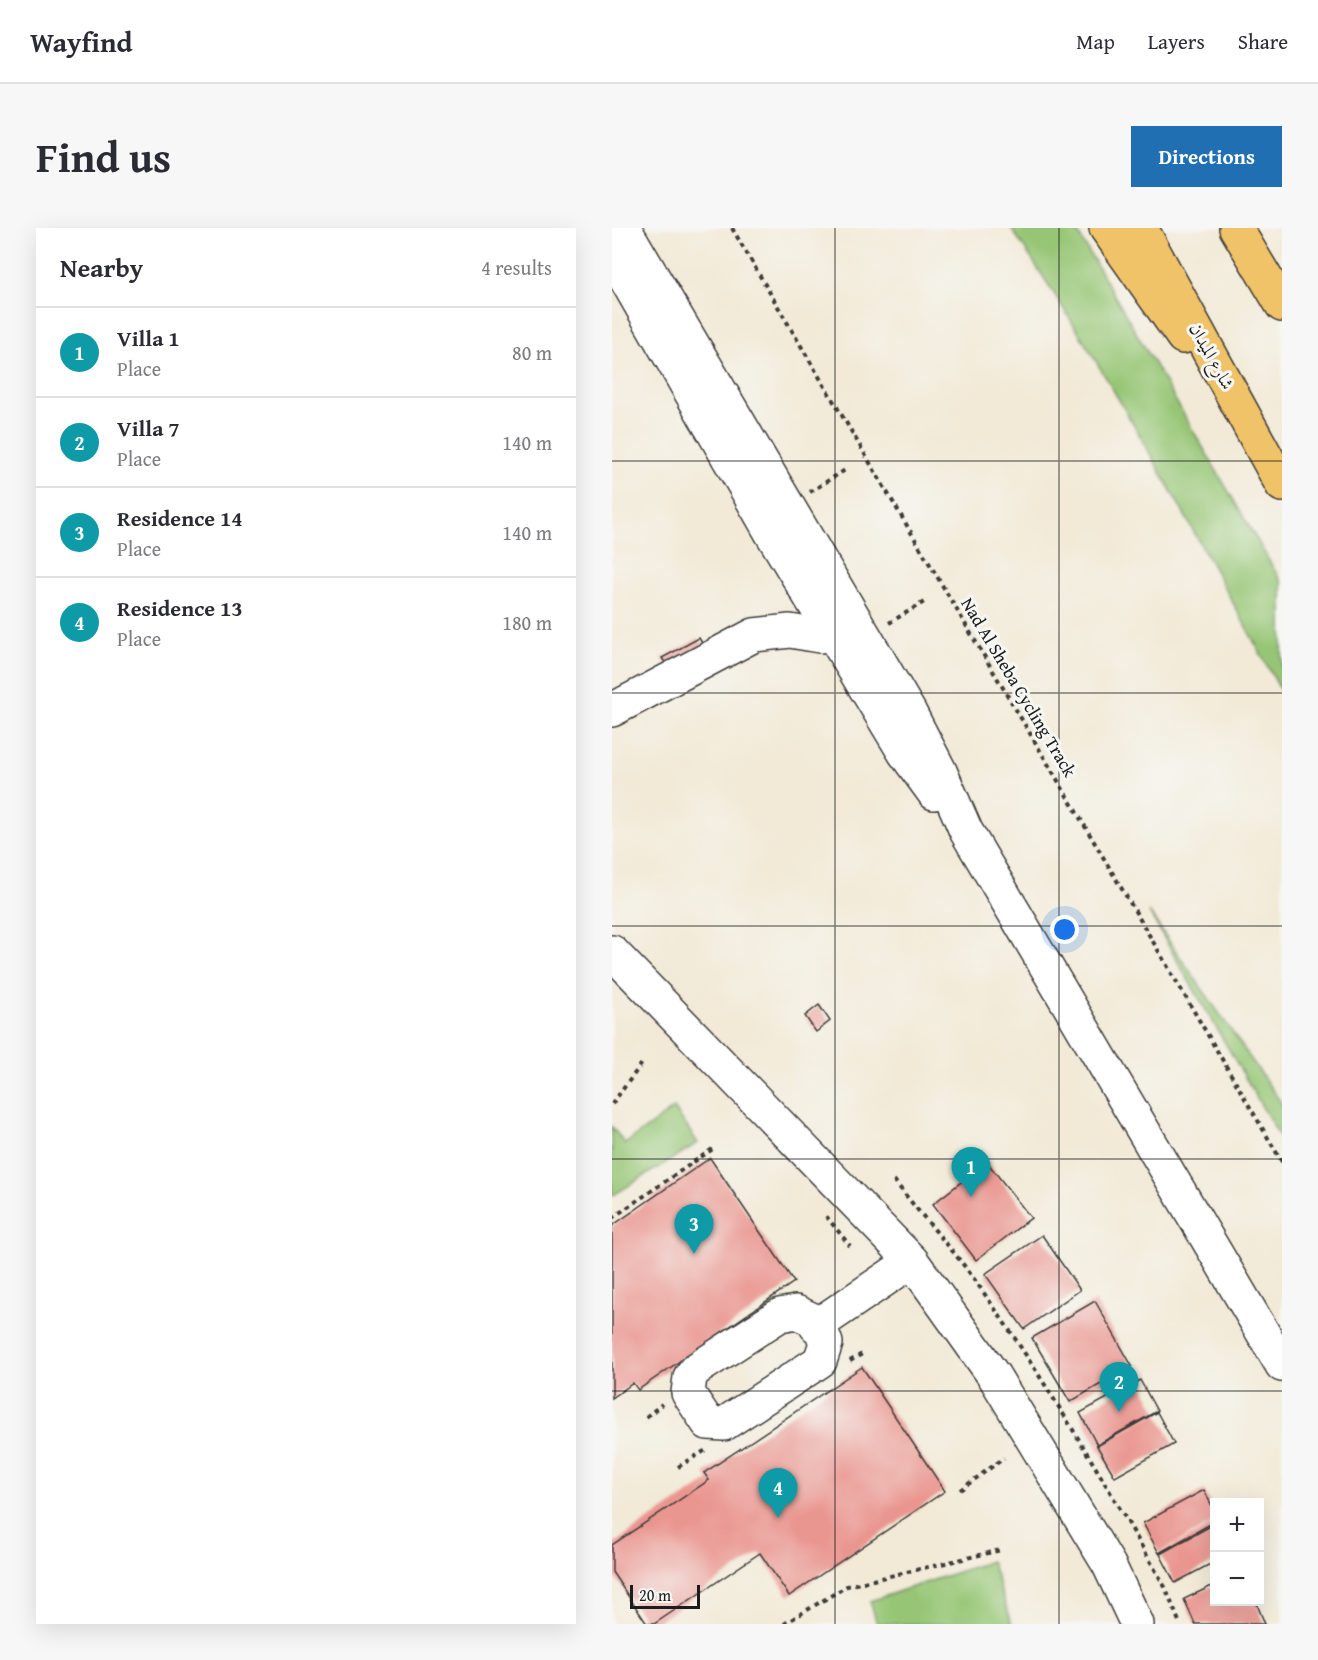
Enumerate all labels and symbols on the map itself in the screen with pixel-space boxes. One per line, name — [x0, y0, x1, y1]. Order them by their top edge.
street label: شارع الميدان — [1181, 318, 1241, 395]
street label: Nad Al Sheba Cycling Track — [955, 592, 1084, 783]
your location — [1050, 915, 1079, 944]
pin: 1 — [952, 1148, 990, 1197]
pin: 3 — [674, 1204, 713, 1254]
pin: 2 — [1100, 1362, 1138, 1412]
pin: 4 — [758, 1468, 798, 1518]
scale bar — [630, 1582, 700, 1610]

